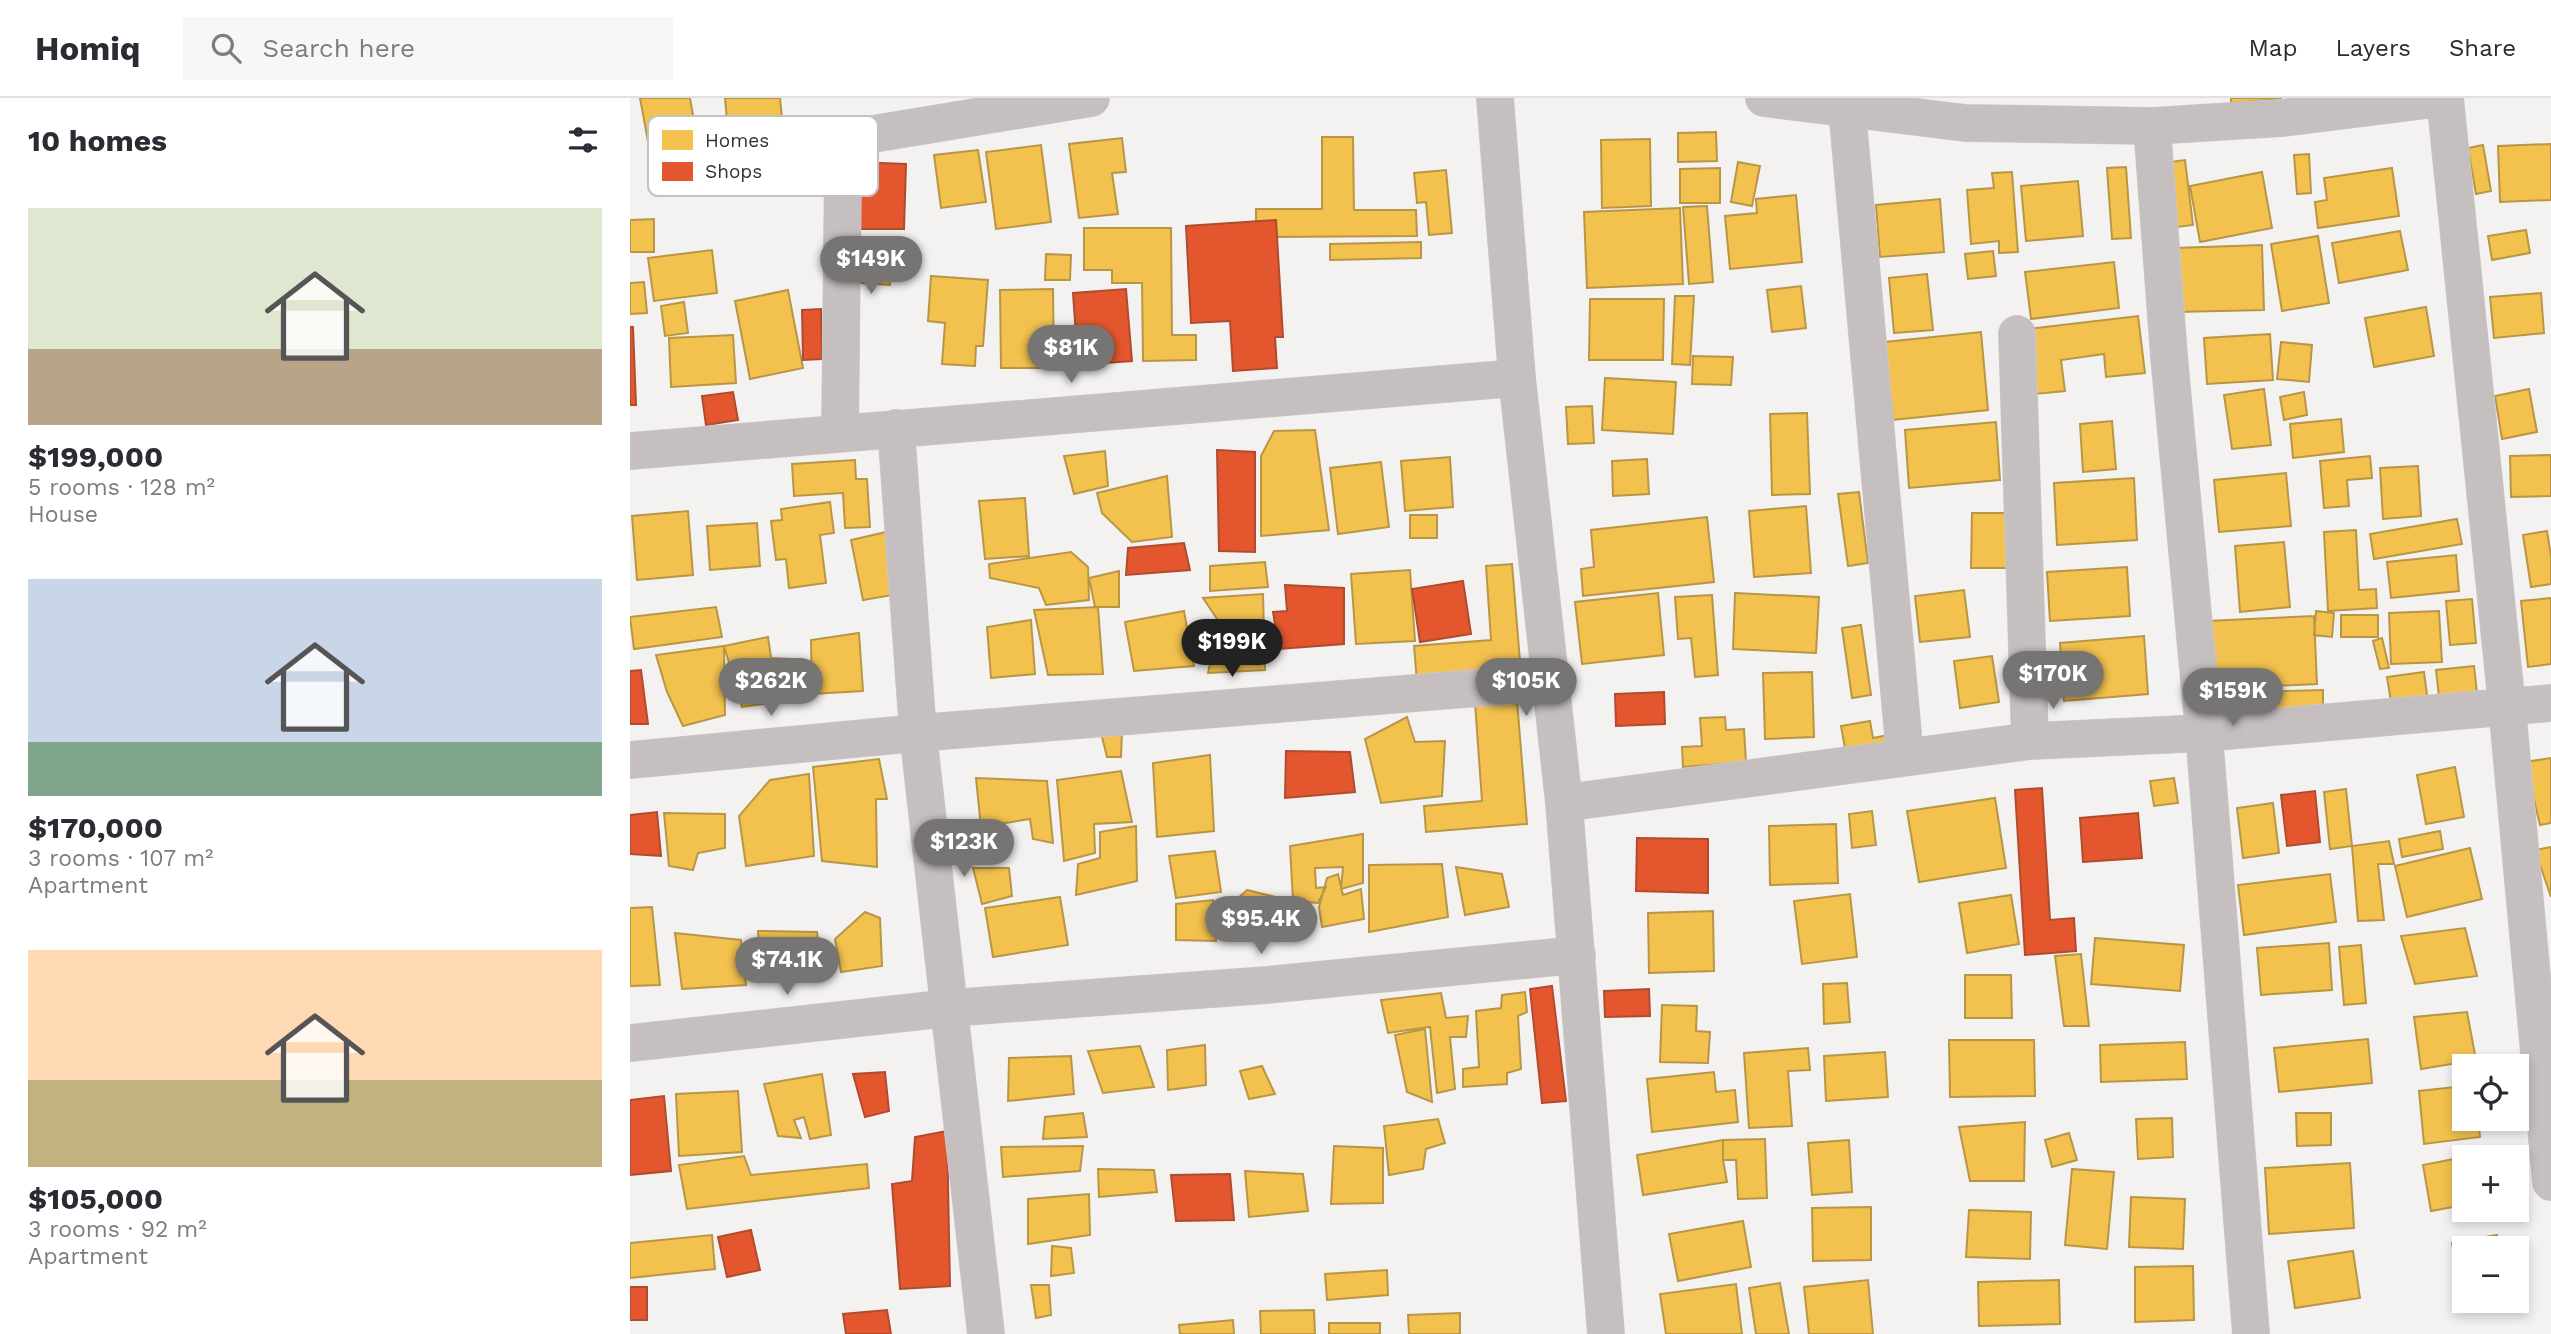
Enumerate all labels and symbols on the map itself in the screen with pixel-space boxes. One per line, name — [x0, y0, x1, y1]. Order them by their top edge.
legend — [648, 116, 878, 196]
text: Homes — [705, 129, 769, 152]
text: Shops — [705, 160, 762, 183]
pin: $149K — [822, 236, 920, 296]
pin: $81K — [1030, 326, 1112, 385]
pin: $199K — [1183, 620, 1281, 679]
pin: $170K — [2004, 652, 2102, 711]
pin: $262K — [722, 658, 820, 718]
pin: $105K — [1477, 658, 1575, 718]
pin: $159K — [2184, 668, 2282, 728]
pin: $123K — [915, 820, 1013, 879]
pin: $95.4K — [1204, 896, 1318, 956]
pin: $74.1K — [730, 937, 844, 997]

